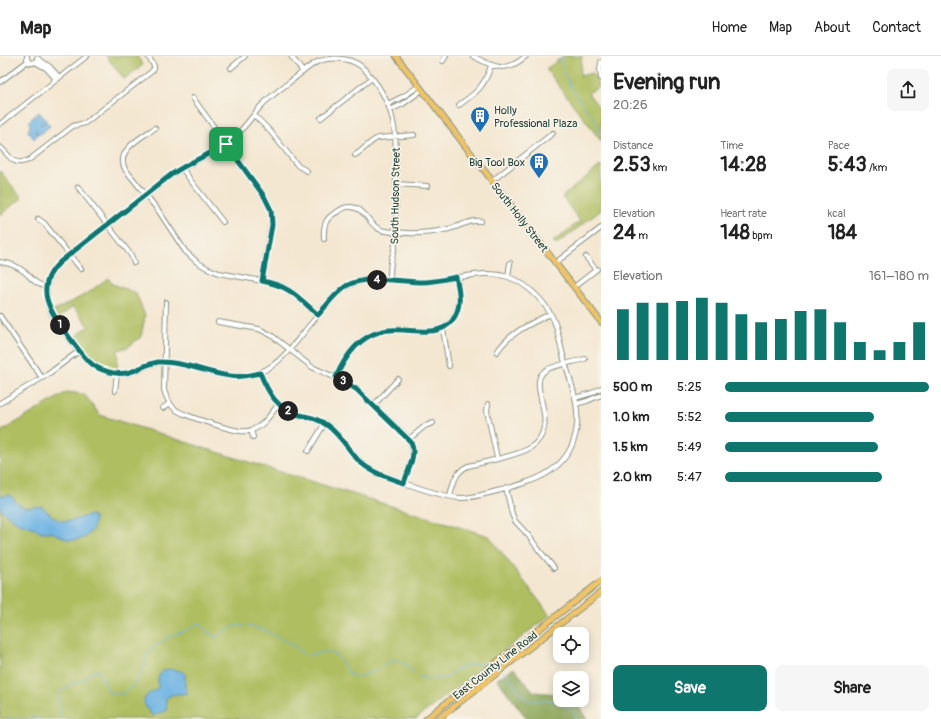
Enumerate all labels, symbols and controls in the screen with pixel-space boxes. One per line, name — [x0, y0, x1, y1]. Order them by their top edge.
text: Map — [20, 16, 51, 40]
text: Home — [712, 19, 747, 36]
text: Map — [769, 19, 792, 36]
text: About — [814, 19, 850, 36]
text: Contact — [872, 19, 921, 36]
text: Evening run — [613, 68, 721, 96]
button: share — [887, 69, 929, 111]
text: 20:26 — [613, 97, 647, 113]
place label: Holly Professional Plaza — [494, 104, 577, 130]
building icon: Holly Professional Plaza — [469, 105, 491, 133]
pin — [209, 127, 243, 161]
icon: arrive — [215, 133, 237, 155]
text: Distance — [613, 139, 653, 152]
text: Time — [720, 139, 743, 152]
text: Pace — [828, 139, 849, 152]
street label: South Hudson Street — [388, 147, 403, 245]
building icon: Big Tool Box — [528, 151, 550, 179]
text: 2.53 — [613, 152, 651, 177]
text: 14:28 — [720, 152, 766, 177]
text: 5:43 — [828, 152, 867, 177]
place label: Big Tool Box — [469, 156, 525, 169]
text: km — [651, 161, 667, 174]
text: /km — [867, 161, 887, 174]
street label: South Holly Street — [488, 180, 551, 255]
text: Elevation — [613, 207, 655, 220]
text: Heart rate — [720, 207, 767, 220]
text: kcal — [828, 207, 846, 220]
text: 24 — [613, 220, 636, 245]
text: 148 — [720, 220, 750, 245]
text: 184 — [828, 220, 857, 245]
text: m — [636, 229, 648, 242]
text: bpm — [750, 229, 773, 242]
text: Elevation — [613, 268, 663, 284]
text: 161–180 m — [869, 268, 929, 284]
pin: 4 — [367, 270, 387, 290]
text: 4 — [374, 273, 380, 286]
pin: 1 — [50, 315, 70, 335]
text: 1 — [58, 318, 62, 331]
pin: 3 — [333, 371, 353, 391]
text: 3 — [340, 374, 346, 387]
text: 500 m — [613, 379, 652, 395]
text: 5:25 — [677, 379, 702, 395]
pin: 2 — [278, 401, 298, 421]
text: 2 — [285, 404, 291, 417]
text: 1.0 km — [613, 409, 650, 425]
text: 5:52 — [677, 409, 702, 425]
text: 1.5 km — [613, 439, 648, 455]
text: 5:49 — [677, 439, 702, 455]
text: 2.0 km — [613, 469, 652, 485]
text: 5:47 — [677, 469, 702, 485]
map controls — [553, 627, 589, 707]
button: locate — [553, 627, 589, 663]
street label: East County Line Road — [451, 628, 540, 702]
button: Save — [613, 665, 767, 711]
button: Share — [775, 665, 929, 711]
button: layers — [553, 671, 589, 707]

